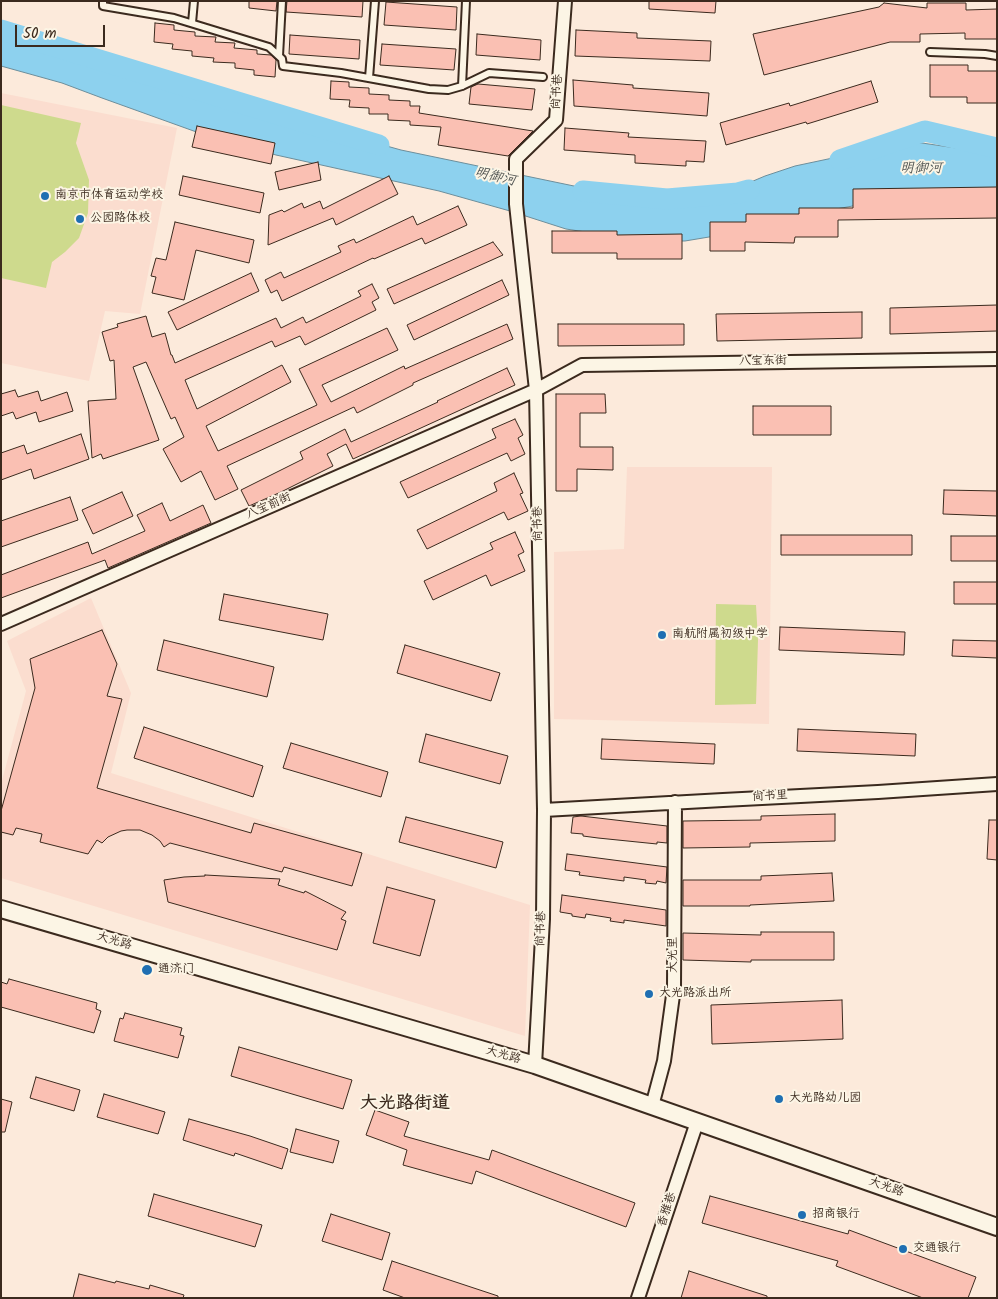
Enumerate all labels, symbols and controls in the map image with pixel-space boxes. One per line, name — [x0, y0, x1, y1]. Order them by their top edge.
scale bar — [18, 15, 108, 47]
text: 50 m — [23, 22, 57, 46]
street label: 尚书巷 — [550, 74, 566, 110]
water label: 明御河 — [900, 162, 942, 178]
water label: 明御河 — [473, 165, 517, 191]
place label: 南京市体育运动学校 — [55, 189, 163, 203]
marker: 南京市体育运动学校 — [39, 190, 51, 202]
place label: 公园路体校 — [90, 212, 150, 226]
marker: 公园路体校 — [74, 213, 86, 225]
street label: 八宝东街 — [739, 354, 787, 370]
street label: 八宝前街 — [244, 491, 294, 523]
street label: 尚书巷 — [531, 506, 547, 542]
place label: 南航附属初级中学 — [672, 628, 768, 642]
marker: 南航附属初级中学 — [656, 629, 668, 641]
street label: 尚书里 — [752, 789, 788, 805]
street label: 尚书巷 — [534, 911, 550, 947]
street label: 大光路 — [95, 930, 133, 954]
street label: 大光里 — [667, 937, 681, 973]
marker: 通济门 — [140, 963, 154, 977]
place label: 通济门 — [158, 963, 194, 977]
place label: 大光路派出所 — [659, 987, 731, 1001]
marker: 大光路派出所 — [643, 988, 655, 1000]
street label: 大光路 — [484, 1044, 522, 1068]
place label: 大光路幼儿园 — [789, 1092, 861, 1106]
marker: 大光路幼儿园 — [773, 1093, 785, 1105]
district label: 大光路街道 — [360, 1094, 450, 1116]
street label: 大光路 — [867, 1175, 905, 1201]
street label: 香雅巷 — [656, 1191, 680, 1229]
place label: 招商银行 — [812, 1208, 860, 1222]
marker: 招商银行 — [796, 1209, 808, 1221]
place label: 交通银行 — [913, 1242, 961, 1256]
marker: 交通银行 — [897, 1243, 909, 1255]

